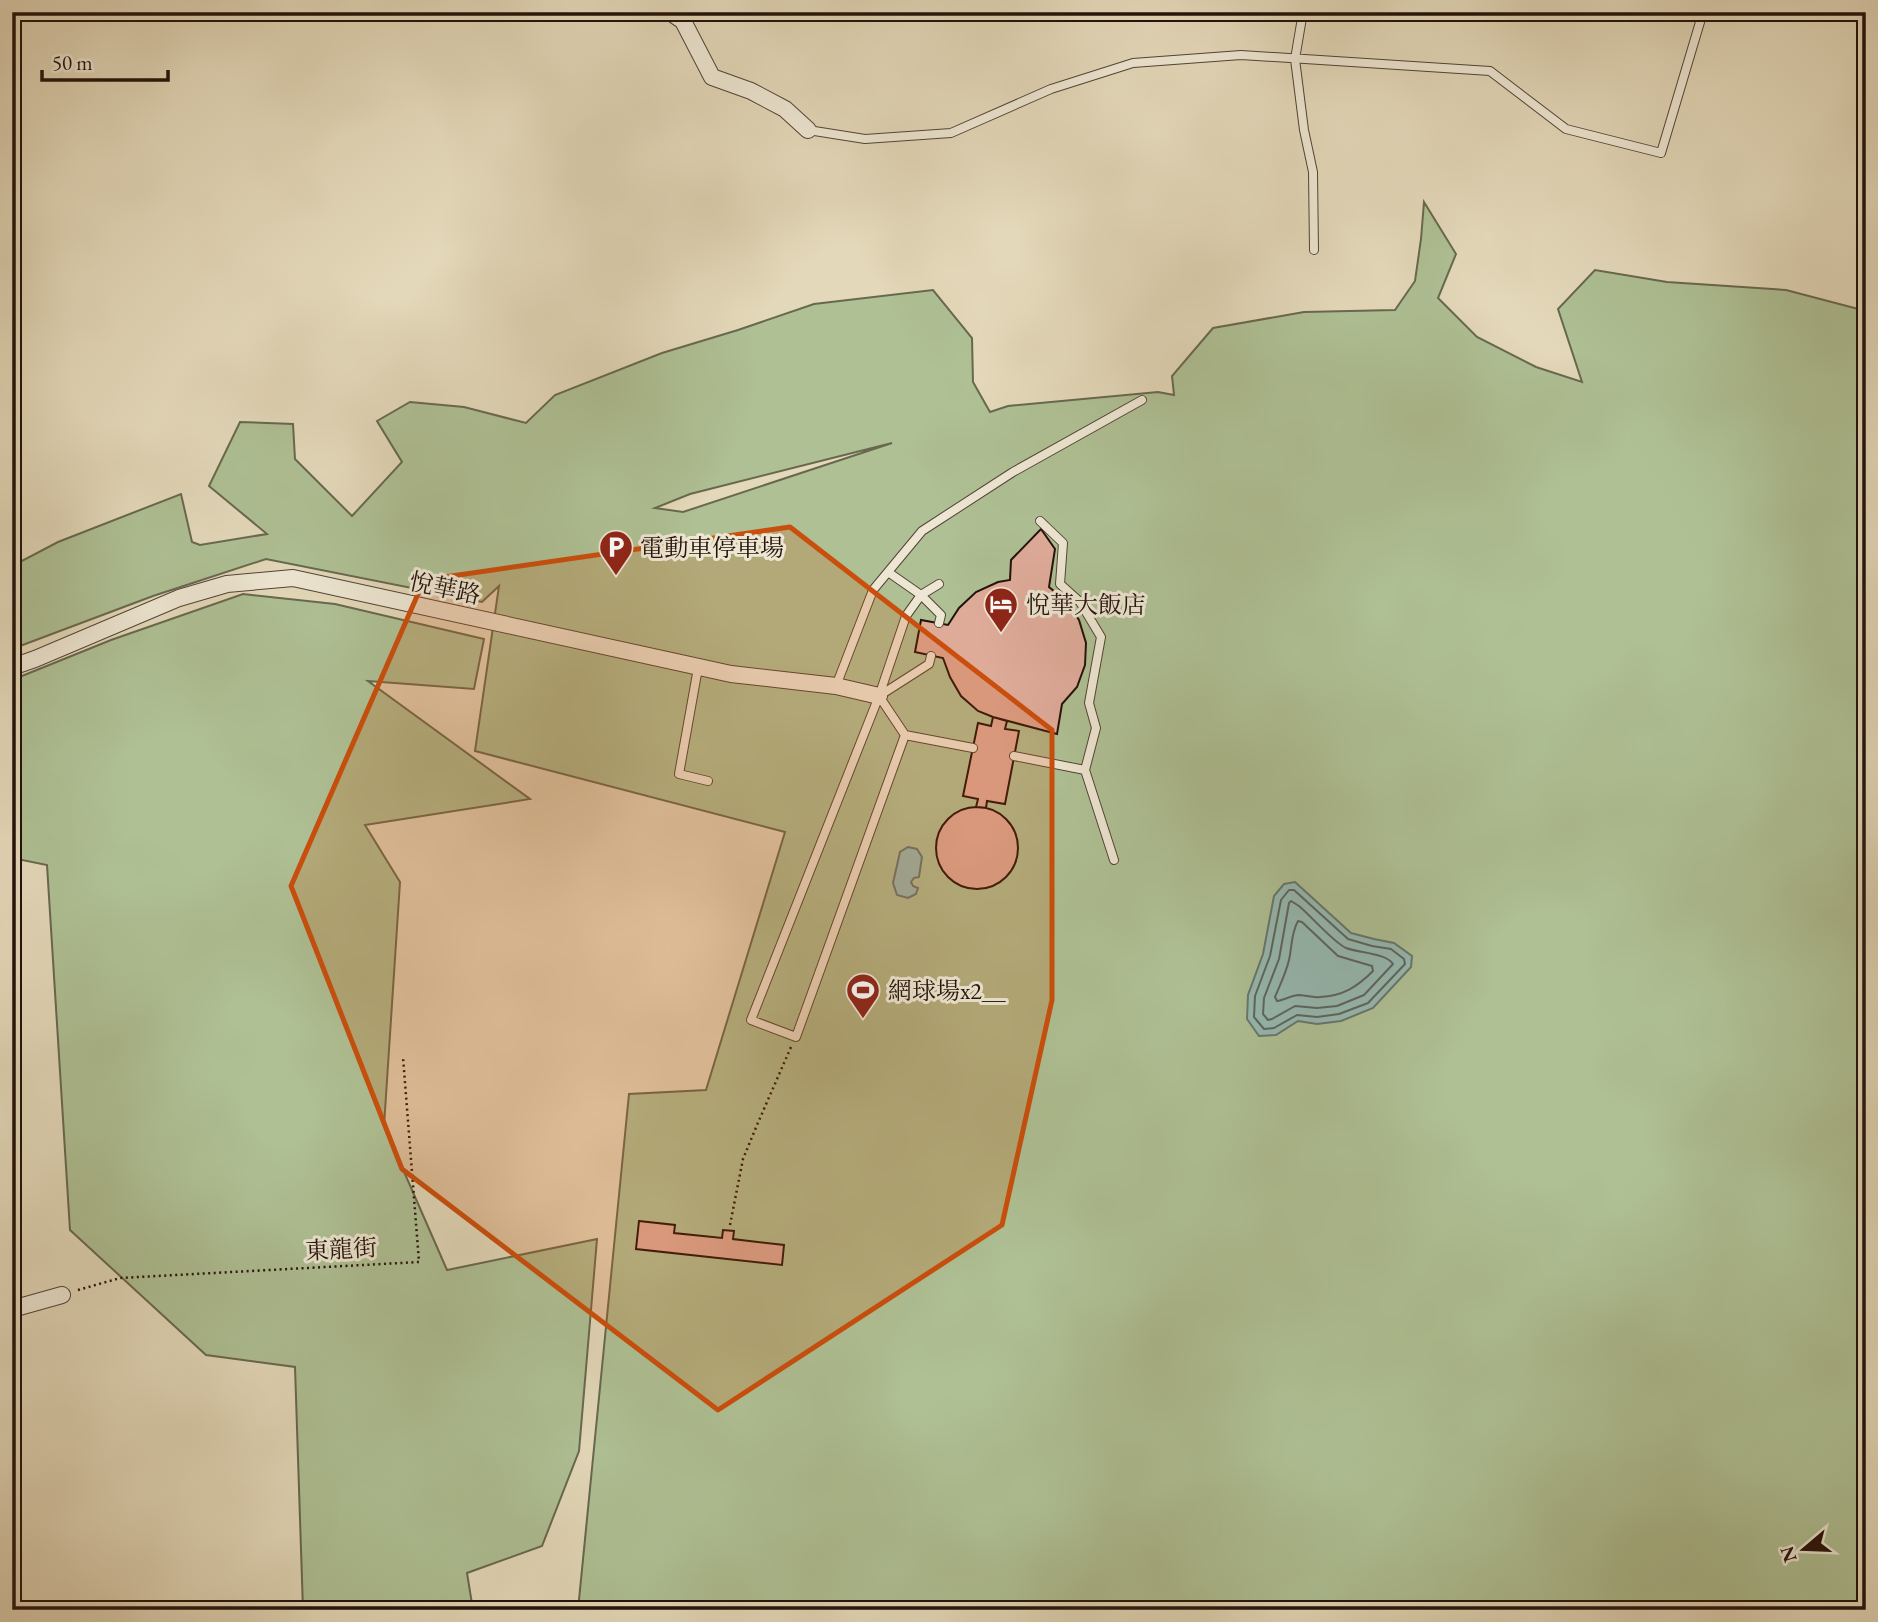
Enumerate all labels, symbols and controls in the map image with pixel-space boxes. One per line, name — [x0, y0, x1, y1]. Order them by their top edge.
scale bar — [42, 38, 168, 82]
text: 50 m — [52, 49, 93, 76]
parking icon: 電動車停車場 — [597, 528, 635, 577]
place label: 電動車停車場 — [640, 532, 784, 563]
street label: 悅華路 — [407, 565, 483, 611]
hotel icon: 悅華大飯店 — [982, 585, 1020, 634]
place label: 悅華大飯店 — [1026, 589, 1146, 620]
sports icon: 網球場x2＿ — [844, 971, 882, 1020]
place label: 網球場x2＿ — [888, 975, 1006, 1006]
street label: 東龍街 — [304, 1232, 378, 1266]
north arrow — [1770, 1514, 1840, 1584]
text: N — [1774, 1542, 1803, 1566]

